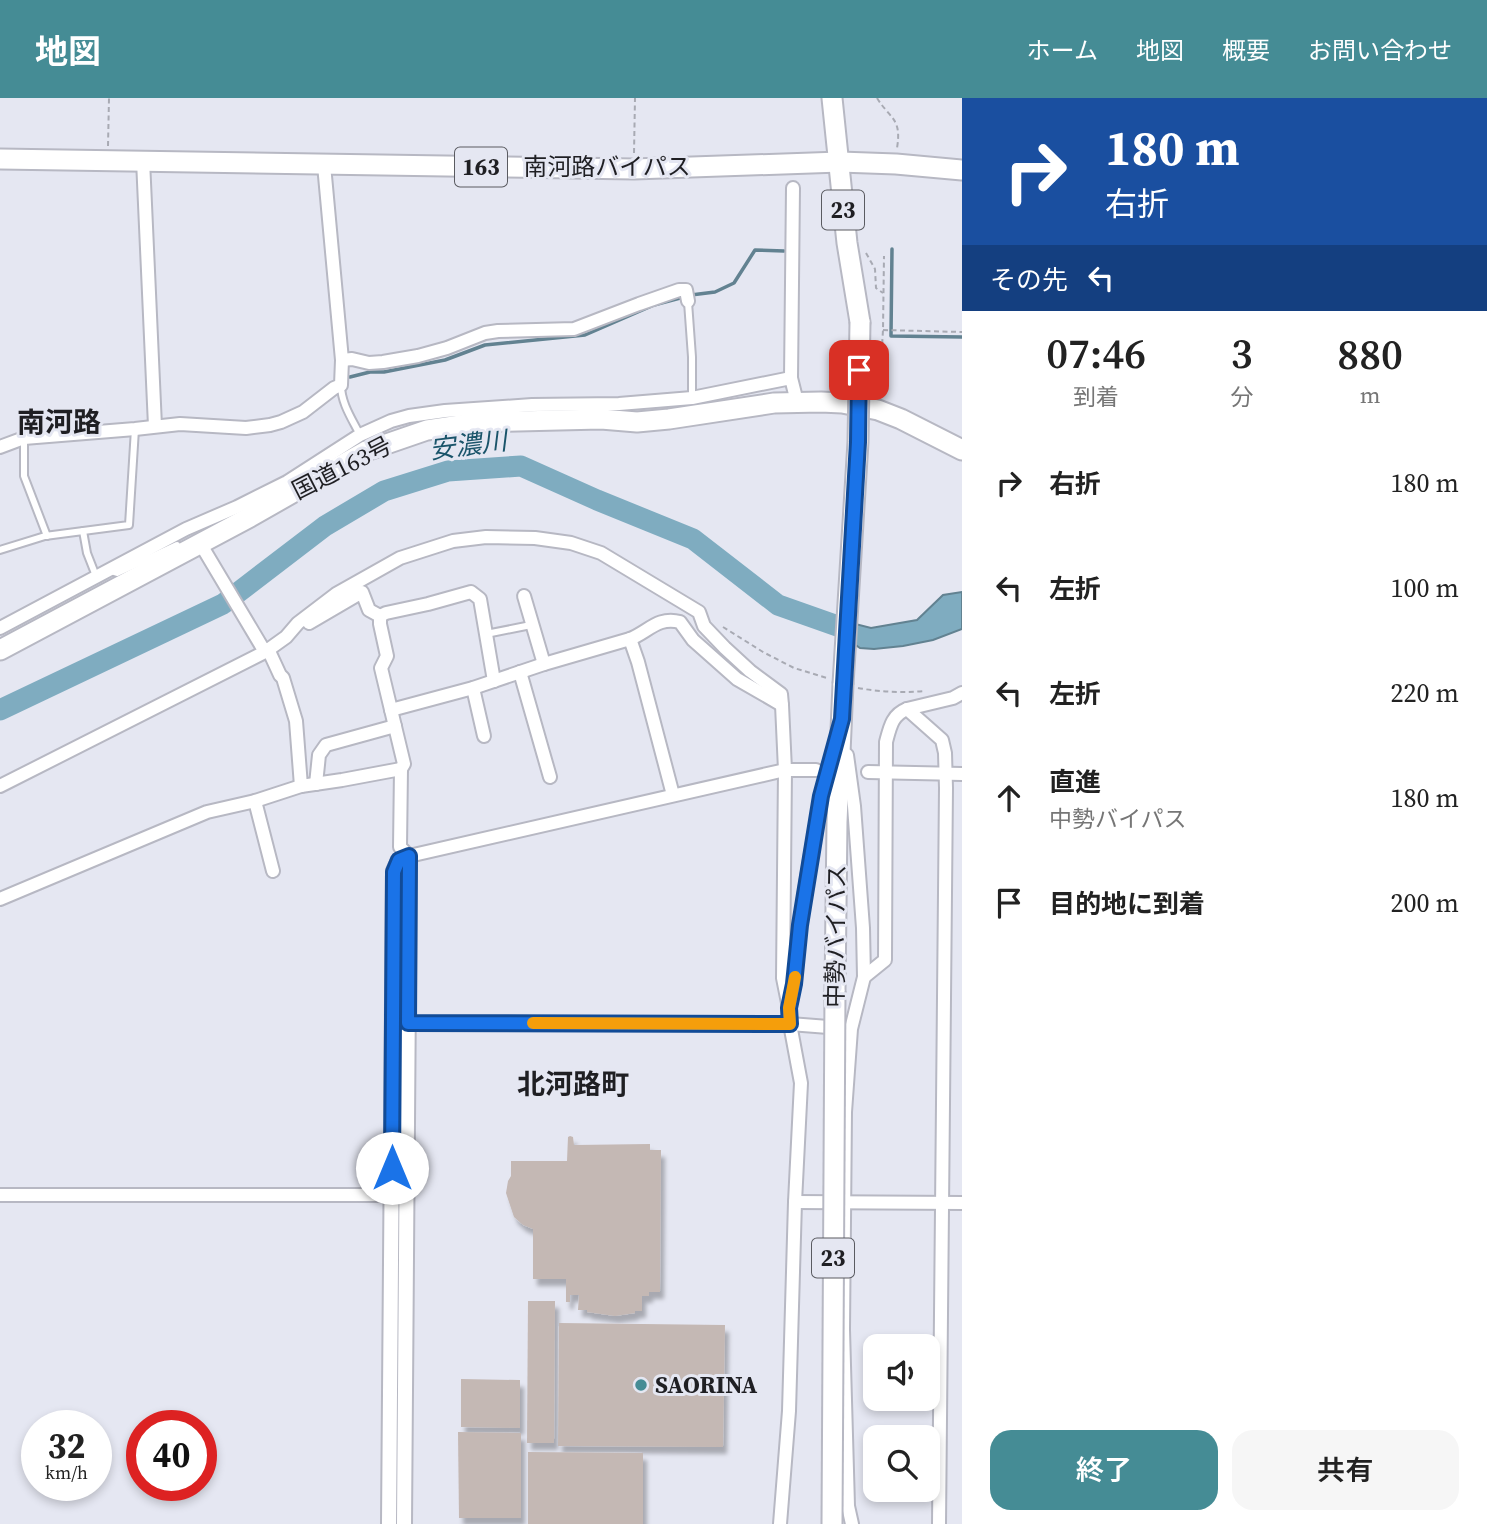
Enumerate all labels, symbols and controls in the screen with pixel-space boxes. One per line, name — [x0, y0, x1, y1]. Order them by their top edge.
text: 地図 — [35, 29, 101, 74]
text: ホーム — [1027, 34, 1098, 67]
text: 地図 — [1136, 34, 1184, 67]
text: 概要 — [1222, 34, 1270, 67]
text: お問い合わせ — [1308, 34, 1452, 67]
text: 180 m — [1105, 114, 1240, 181]
icon: right — [990, 126, 1081, 217]
road number: 163 — [455, 148, 507, 186]
street label: 南河路バイパス — [523, 150, 691, 183]
text: 右折 — [1105, 182, 1169, 226]
road number: 23 — [822, 190, 864, 230]
icon: left — [1082, 259, 1120, 297]
text: その先 — [990, 262, 1068, 298]
text: 07:46 — [1046, 324, 1146, 382]
text: 3 — [1231, 324, 1253, 382]
text: 880 — [1337, 325, 1403, 383]
pin — [829, 340, 889, 400]
icon: arrive — [840, 351, 878, 389]
text: m — [1360, 379, 1380, 411]
text: 到着 — [1073, 381, 1119, 413]
text: 分 — [1230, 381, 1253, 413]
district label: 南河路 — [17, 403, 101, 441]
water label: 安濃川 — [427, 422, 512, 468]
street label: 国道163号 — [286, 428, 397, 507]
icon: right — [990, 464, 1028, 502]
text: 180 m — [1391, 465, 1459, 501]
text: 右折 — [1049, 466, 1101, 502]
icon: left — [990, 569, 1028, 607]
text: 100 m — [1391, 570, 1459, 606]
text: 左折 — [1049, 571, 1101, 607]
icon: left — [990, 674, 1028, 712]
text: 220 m — [1391, 675, 1459, 711]
text: 左折 — [1049, 676, 1101, 712]
text: 直進 — [1049, 764, 1101, 800]
icon: ahead — [990, 779, 1028, 817]
text: 180 m — [1391, 780, 1459, 816]
text: 中勢バイパス — [1049, 803, 1187, 835]
street label: 中勢バイパス — [818, 864, 853, 1008]
icon: arrive — [990, 884, 1028, 922]
text: 200 m — [1391, 885, 1459, 921]
text: 目的地に到着 — [1049, 886, 1205, 922]
district label: 北河路町 — [517, 1065, 629, 1103]
position arrow — [355, 1131, 429, 1205]
road number: 23 — [812, 1238, 854, 1278]
map controls — [863, 1334, 940, 1502]
button: sound — [863, 1334, 940, 1411]
place label: SAORINA — [655, 1368, 758, 1401]
marker: SAORINA — [633, 1377, 649, 1393]
speed limit sign: 40 — [126, 1410, 217, 1501]
text: 32 — [48, 1422, 85, 1470]
button: search — [863, 1425, 940, 1502]
button: 終了 — [990, 1430, 1218, 1510]
button: 共有 — [1232, 1430, 1459, 1510]
text: km/h — [45, 1460, 88, 1485]

